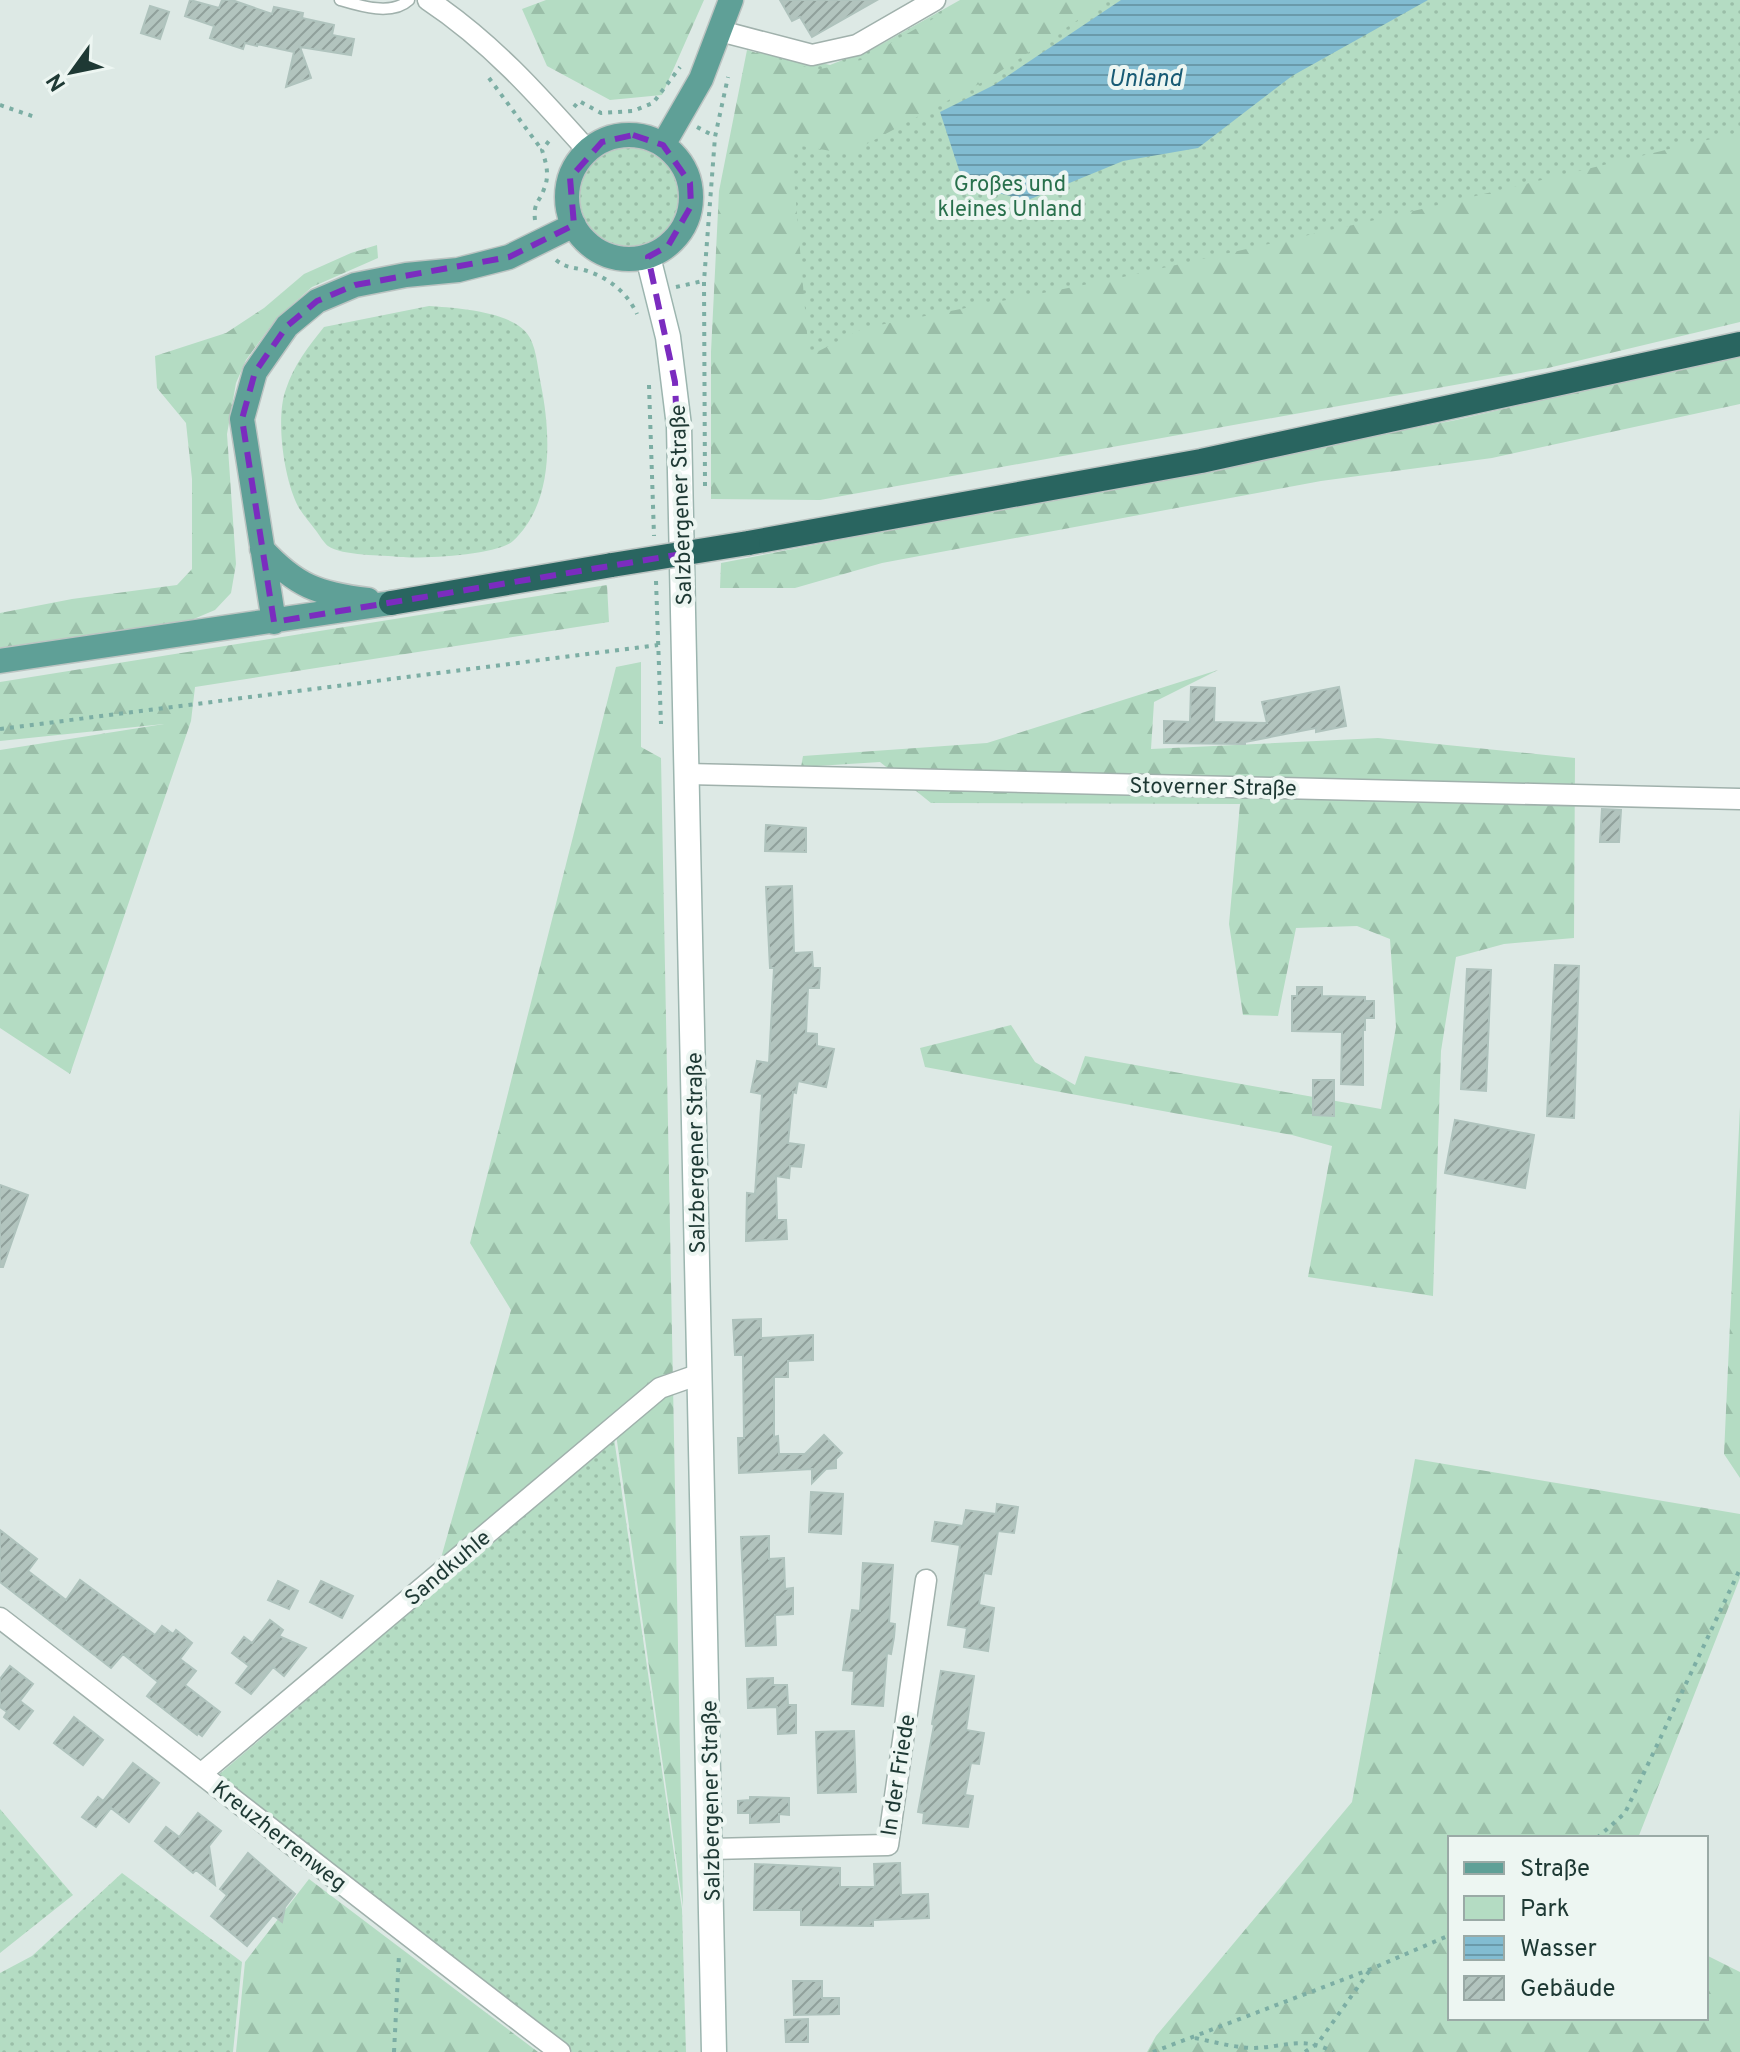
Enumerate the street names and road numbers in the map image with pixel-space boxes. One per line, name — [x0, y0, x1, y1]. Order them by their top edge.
street label: Salzbergener Straße — [665, 404, 700, 606]
street label: Stoverner Straße — [1129, 774, 1297, 803]
street label: Salzbergener Straße — [682, 1052, 713, 1254]
street label: Sandkuhle — [400, 1525, 497, 1613]
street label: Salzbergener Straße — [697, 1700, 728, 1902]
street label: In der Friede — [877, 1712, 922, 1838]
street label: Kreuzherrenweg — [206, 1776, 351, 1898]

